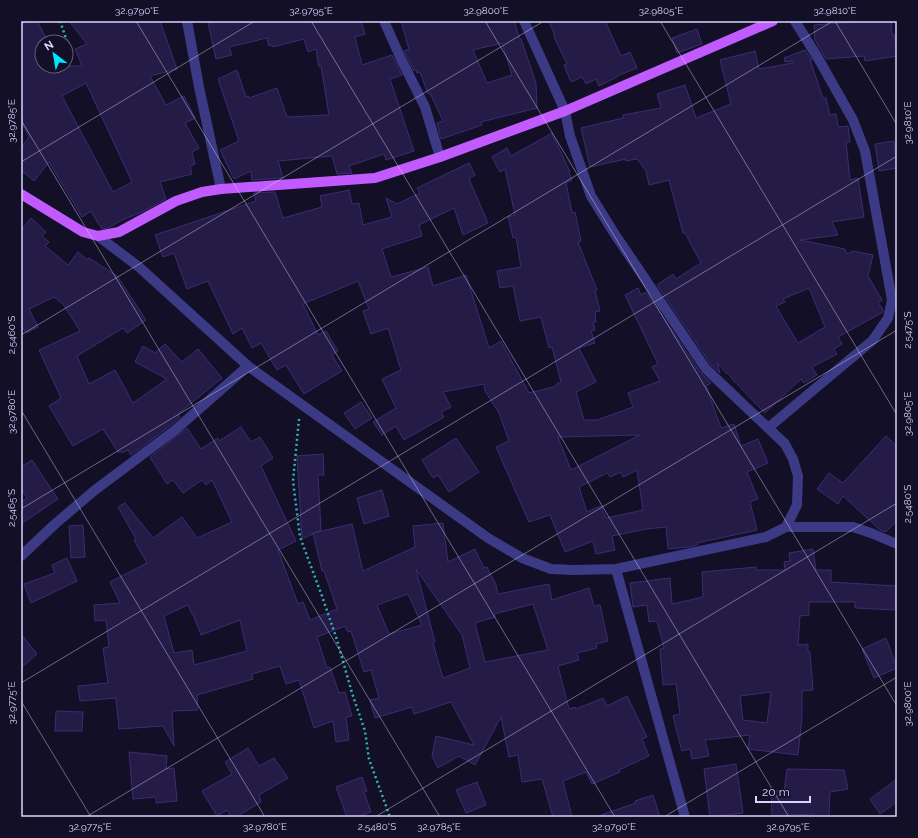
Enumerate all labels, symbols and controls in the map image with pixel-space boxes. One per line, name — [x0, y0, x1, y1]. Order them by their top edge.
text: 32.9790°E — [115, 5, 159, 16]
text: 32.9795°E — [289, 5, 333, 16]
text: 32.9800°E — [463, 5, 509, 16]
text: 32.9805°E — [639, 5, 683, 16]
text: 32.9810°E — [813, 5, 857, 16]
north arrow — [34, 34, 74, 74]
text: N — [42, 38, 56, 54]
text: 32.9785°E — [6, 99, 17, 143]
text: 32.9810°E — [902, 101, 913, 145]
text: 2.5475°S — [902, 311, 913, 349]
text: 2.5460°S — [6, 316, 17, 354]
text: 32.9780°E — [6, 390, 17, 434]
text: 32.9805°E — [902, 392, 913, 436]
text: 2.5480°S — [902, 485, 913, 523]
text: 2.5465°S — [6, 489, 17, 527]
text: 32.9800°E — [902, 681, 913, 727]
text: 32.9775°E — [6, 682, 17, 724]
scale bar — [756, 778, 810, 804]
text: 20 m — [762, 785, 790, 799]
text: 32.9775°E — [69, 821, 111, 832]
text: 32.9780°E — [243, 821, 287, 832]
text: 2.5480°S — [358, 821, 396, 832]
text: 32.9785°E — [417, 821, 461, 832]
text: 32.9790°E — [592, 821, 636, 832]
text: 32.9795°E — [766, 821, 810, 832]

